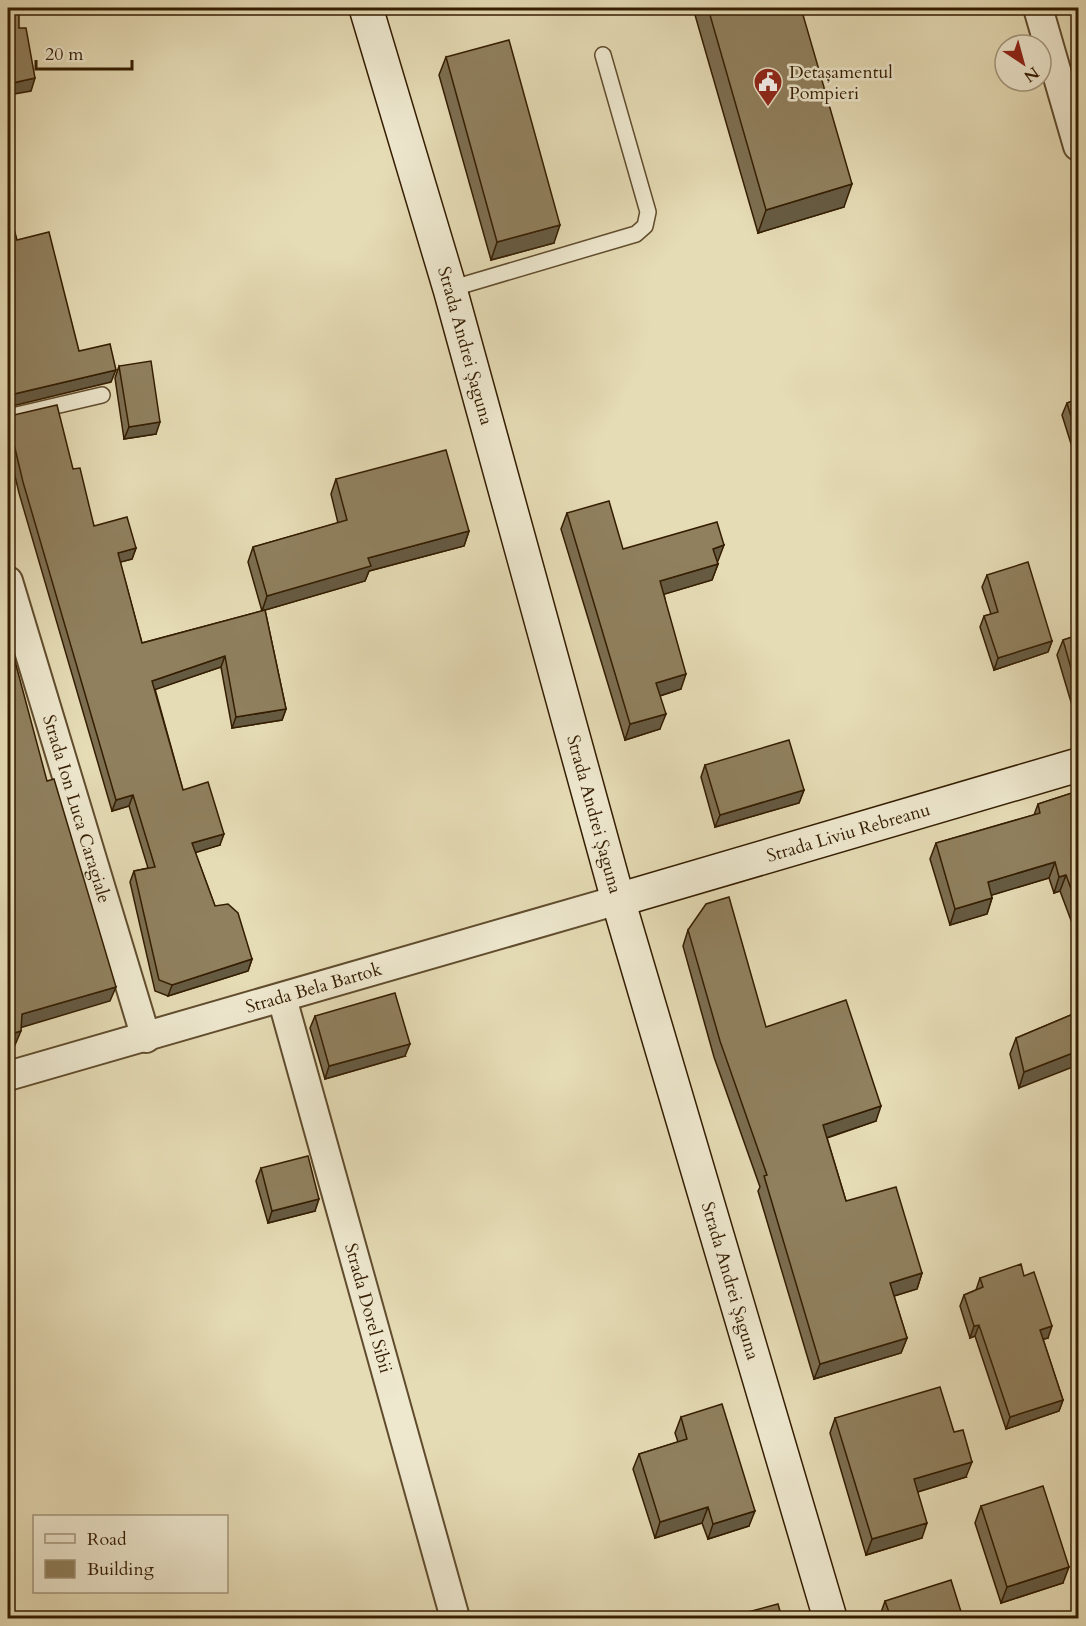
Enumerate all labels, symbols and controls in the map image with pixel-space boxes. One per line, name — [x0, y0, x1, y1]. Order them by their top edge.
scale bar — [36, 33, 132, 71]
north arrow — [993, 33, 1053, 93]
text: 20 m — [45, 42, 84, 67]
place label: Detașamentul Pompieri — [789, 60, 893, 106]
text: N — [1019, 61, 1043, 87]
public building icon: Detașamentul Pompieri — [752, 66, 784, 108]
street label: Strada Andrei Șaguna — [431, 263, 499, 428]
street label: Strada Ion Luca Caragiale — [37, 712, 117, 906]
street label: Strada Andrei Șaguna — [561, 732, 628, 897]
street label: Strada Liviu Rebreanu — [764, 797, 933, 868]
street label: Strada Bela Bartok — [243, 956, 385, 1019]
street label: Strada Andrei Șaguna — [695, 1199, 766, 1363]
street label: Strada Dorel Sibii — [339, 1240, 399, 1376]
legend — [33, 1515, 228, 1593]
text: Road — [87, 1527, 127, 1552]
text: Building — [87, 1557, 155, 1582]

